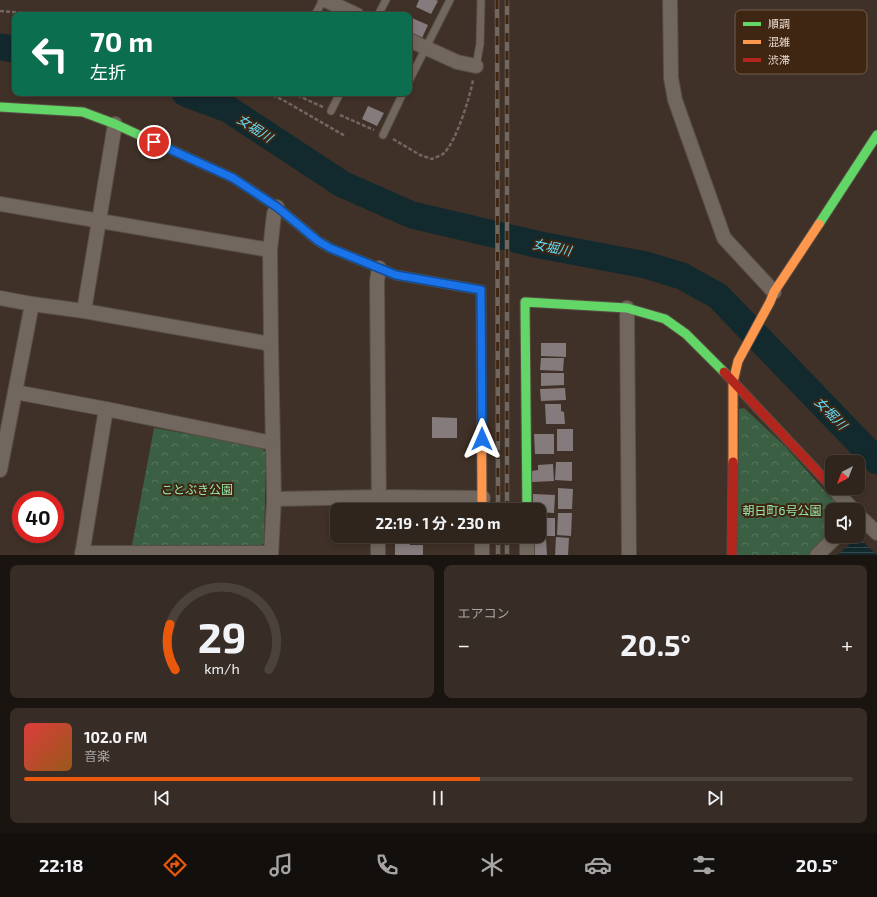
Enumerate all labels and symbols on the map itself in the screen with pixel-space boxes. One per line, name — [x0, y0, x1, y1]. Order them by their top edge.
legend — [735, 10, 867, 74]
text: 順調 — [768, 17, 790, 30]
text: 混雑 — [768, 35, 790, 48]
text: 渋滞 — [768, 53, 790, 66]
water label: 女堀川 — [234, 111, 277, 146]
pin — [137, 125, 171, 159]
water label: 女堀川 — [531, 235, 575, 259]
water label: 女堀川 — [812, 393, 852, 434]
position arrow — [461, 418, 503, 460]
north arrow — [825, 455, 865, 495]
park label: ことぶき公園 — [161, 482, 233, 496]
speed limit sign: 40 — [12, 491, 64, 543]
park label: 朝日町6号公園 — [743, 503, 821, 517]

